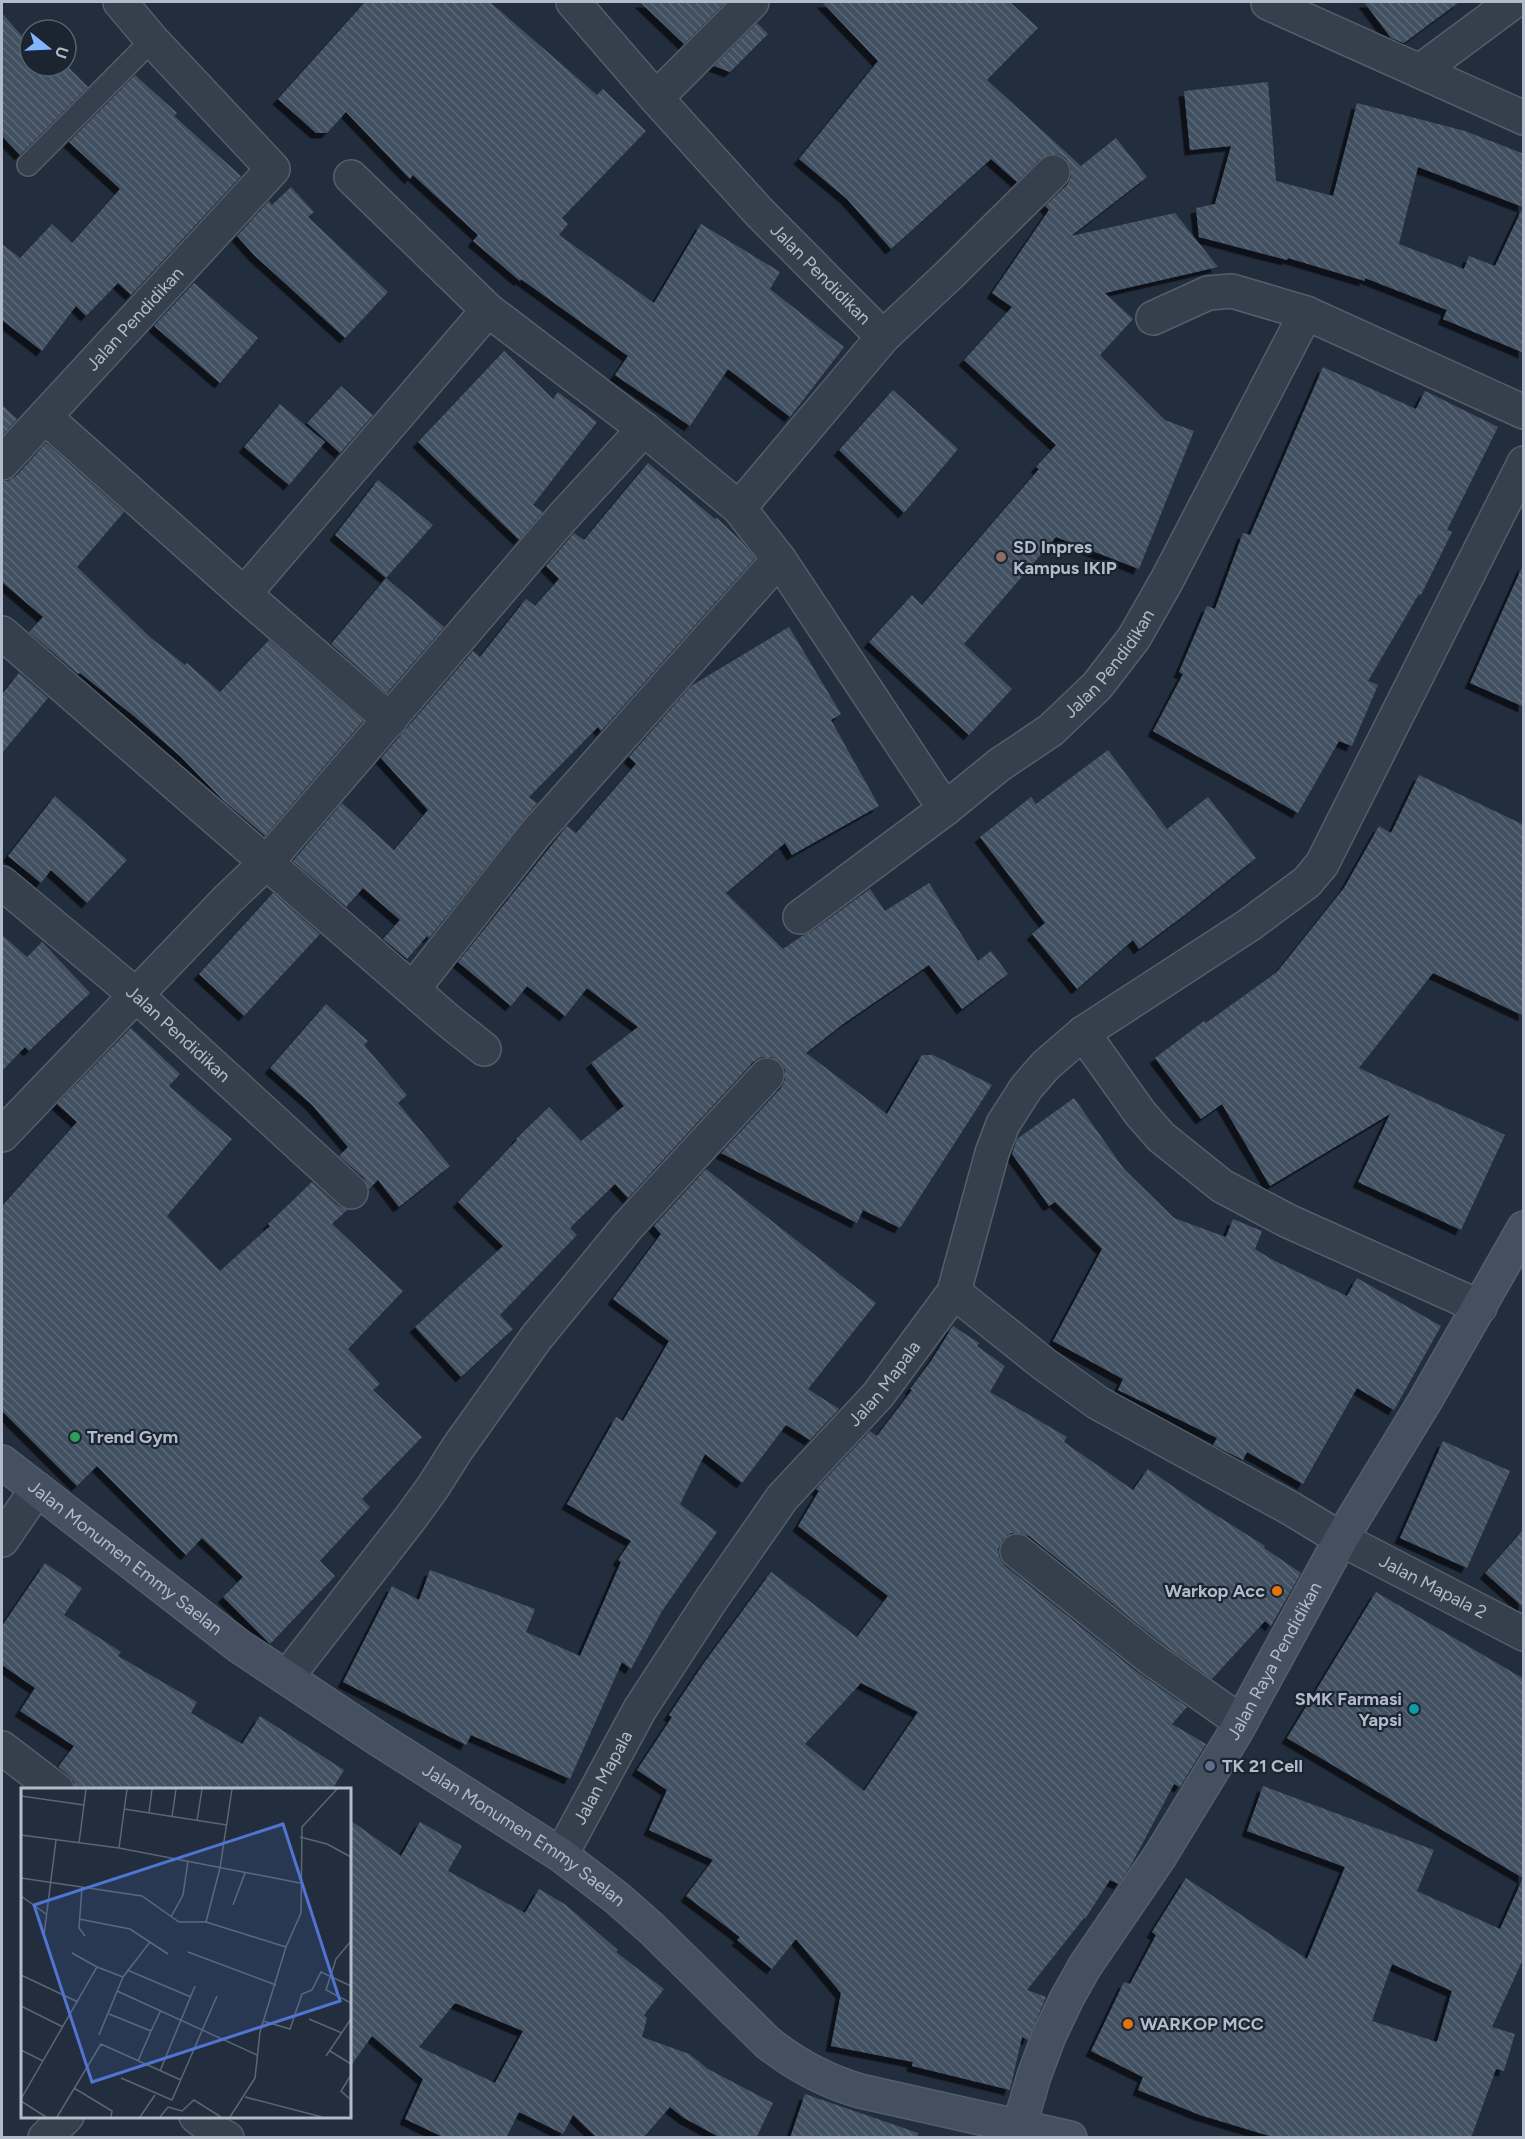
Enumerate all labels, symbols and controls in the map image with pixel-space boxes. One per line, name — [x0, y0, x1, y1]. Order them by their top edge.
north arrow — [18, 18, 78, 78]
text: U — [51, 44, 73, 61]
street label: Jalan Pendidikan — [766, 219, 875, 329]
street label: Jalan Pendidikan — [82, 262, 188, 375]
place label: SD Inpres Kampus IKIP — [1013, 536, 1117, 579]
marker: SD Inpres Kampus IKIP — [994, 550, 1008, 564]
street label: Jalan Pendidikan — [1059, 605, 1159, 723]
street label: Jalan Pendidikan — [122, 981, 235, 1087]
street label: Jalan Mapala — [843, 1336, 925, 1431]
place label: Trend Gym — [87, 1426, 178, 1448]
marker: Trend Gym — [68, 1430, 82, 1444]
street label: Jalan Monumen Emmy Saelan — [24, 1475, 227, 1640]
street label: Jalan Mapala 2 — [1376, 1550, 1490, 1624]
street label: Jalan Raya Pendidikan — [1222, 1578, 1326, 1744]
place label: Warkop Acc — [1165, 1580, 1265, 1602]
marker: Warkop Acc — [1270, 1584, 1284, 1598]
place label: SMK Farmasi Yapsi — [1295, 1688, 1402, 1731]
marker: SMK Farmasi Yapsi — [1407, 1702, 1421, 1716]
street label: Jalan Mapala — [569, 1727, 637, 1828]
place label: TK 21 Cell — [1222, 1755, 1303, 1777]
street label: Jalan Monumen Emmy Saelan — [418, 1759, 630, 1911]
marker: TK 21 Cell — [1203, 1759, 1217, 1773]
inset map — [21, 1788, 351, 2118]
place label: WARKOP MCC — [1140, 2013, 1264, 2035]
marker: WARKOP MCC — [1121, 2017, 1135, 2031]

